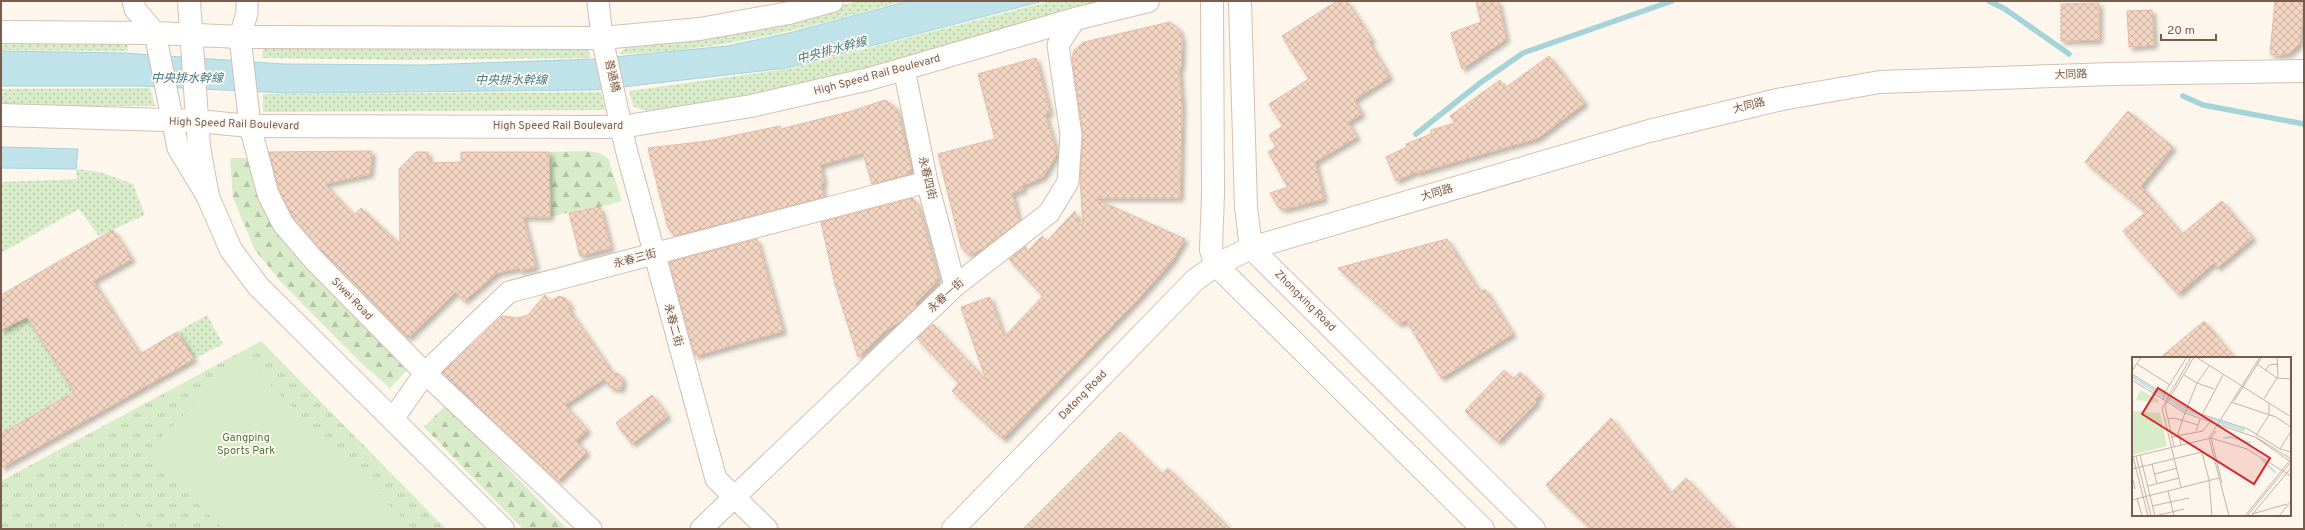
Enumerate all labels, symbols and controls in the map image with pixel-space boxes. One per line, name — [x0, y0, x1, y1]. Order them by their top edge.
scale bar — [2161, 16, 2216, 42]
text: 20 m — [2167, 23, 2195, 39]
water label: 中央排水幹線 — [795, 33, 871, 68]
street label: High Speed Rail Boulevard — [812, 51, 942, 99]
street label: 善通橋 — [601, 58, 623, 94]
street label: 大同路 — [2054, 67, 2088, 83]
water label: 中央排水幹線 — [151, 71, 225, 87]
water label: 中央排水幹線 — [475, 73, 549, 89]
street label: 大同路 — [1731, 95, 1767, 117]
street label: High Speed Rail Boulevard — [169, 115, 299, 133]
street label: High Speed Rail Boulevard — [493, 119, 623, 133]
street label: 永春四街 — [915, 155, 939, 201]
street label: 大同路 — [1419, 182, 1455, 204]
street label: 永春三街 — [612, 247, 658, 271]
street label: Zhongxing Road — [1271, 267, 1339, 335]
street label: Siwei Road — [328, 275, 376, 323]
street label: 永春一街 — [925, 276, 967, 316]
street label: 永春二街 — [661, 302, 685, 348]
inset map — [2132, 357, 2291, 516]
street label: Datong Road — [1056, 367, 1110, 423]
park label: Gangping Sports Park — [217, 431, 275, 458]

